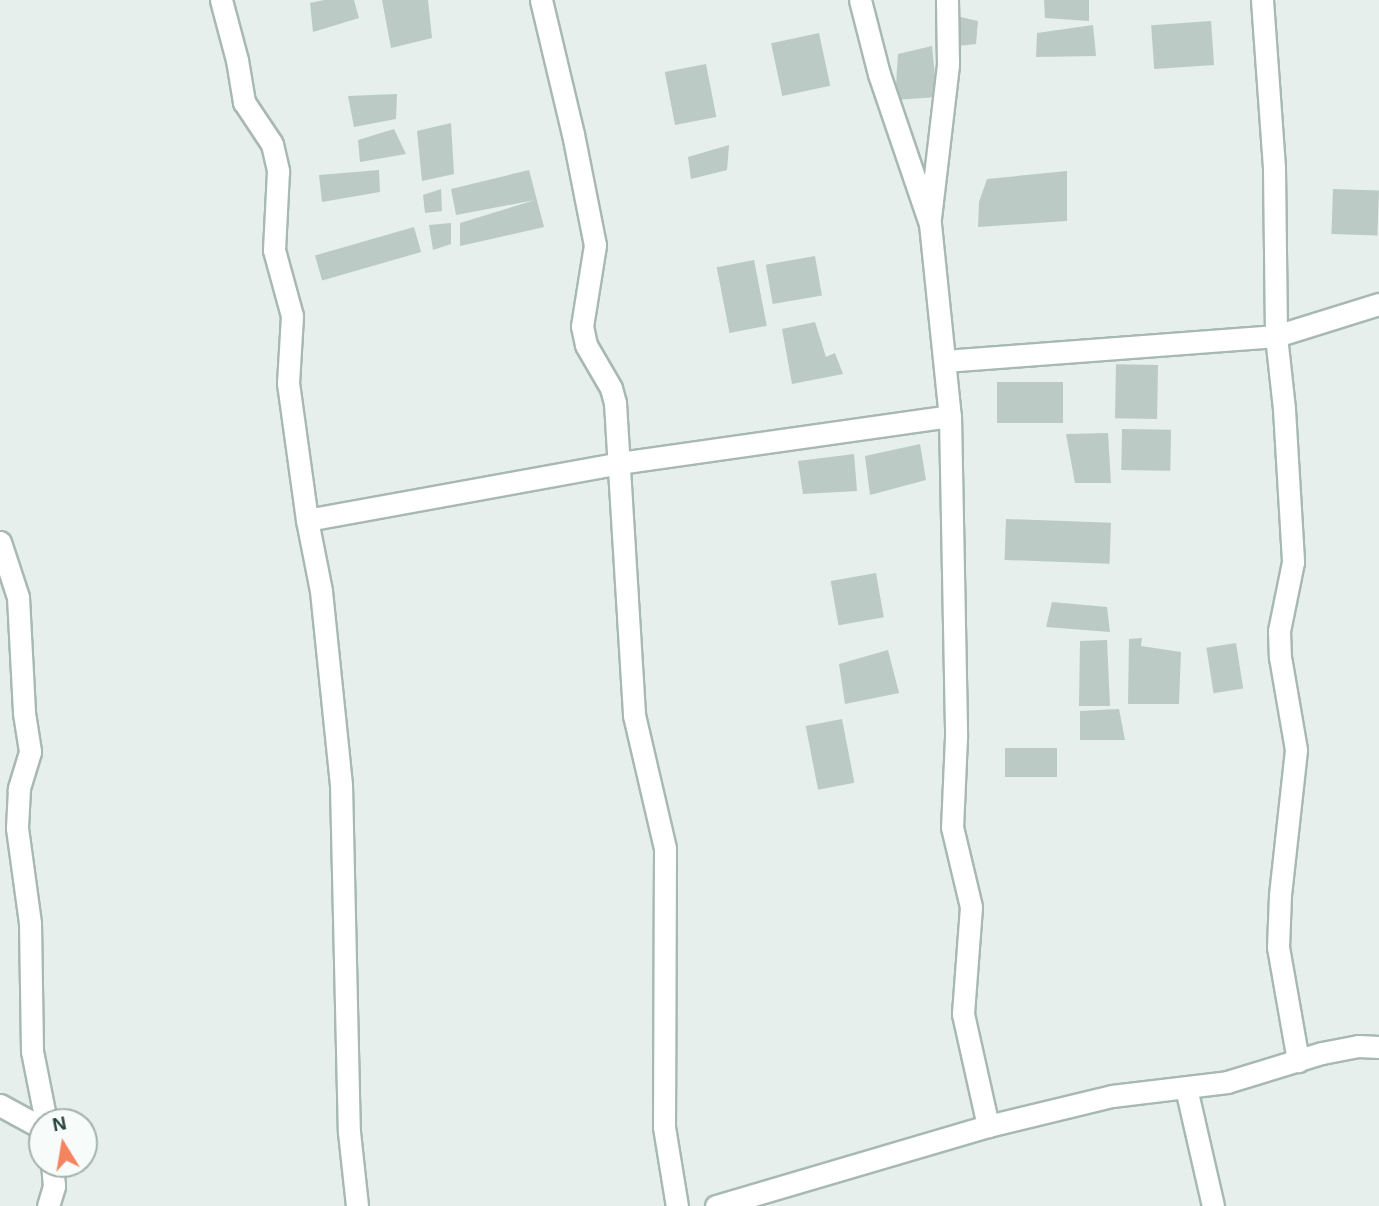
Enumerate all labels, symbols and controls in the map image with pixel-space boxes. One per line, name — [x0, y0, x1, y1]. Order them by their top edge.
north arrow — [28, 1108, 98, 1178]
text: N — [51, 1112, 68, 1135]

